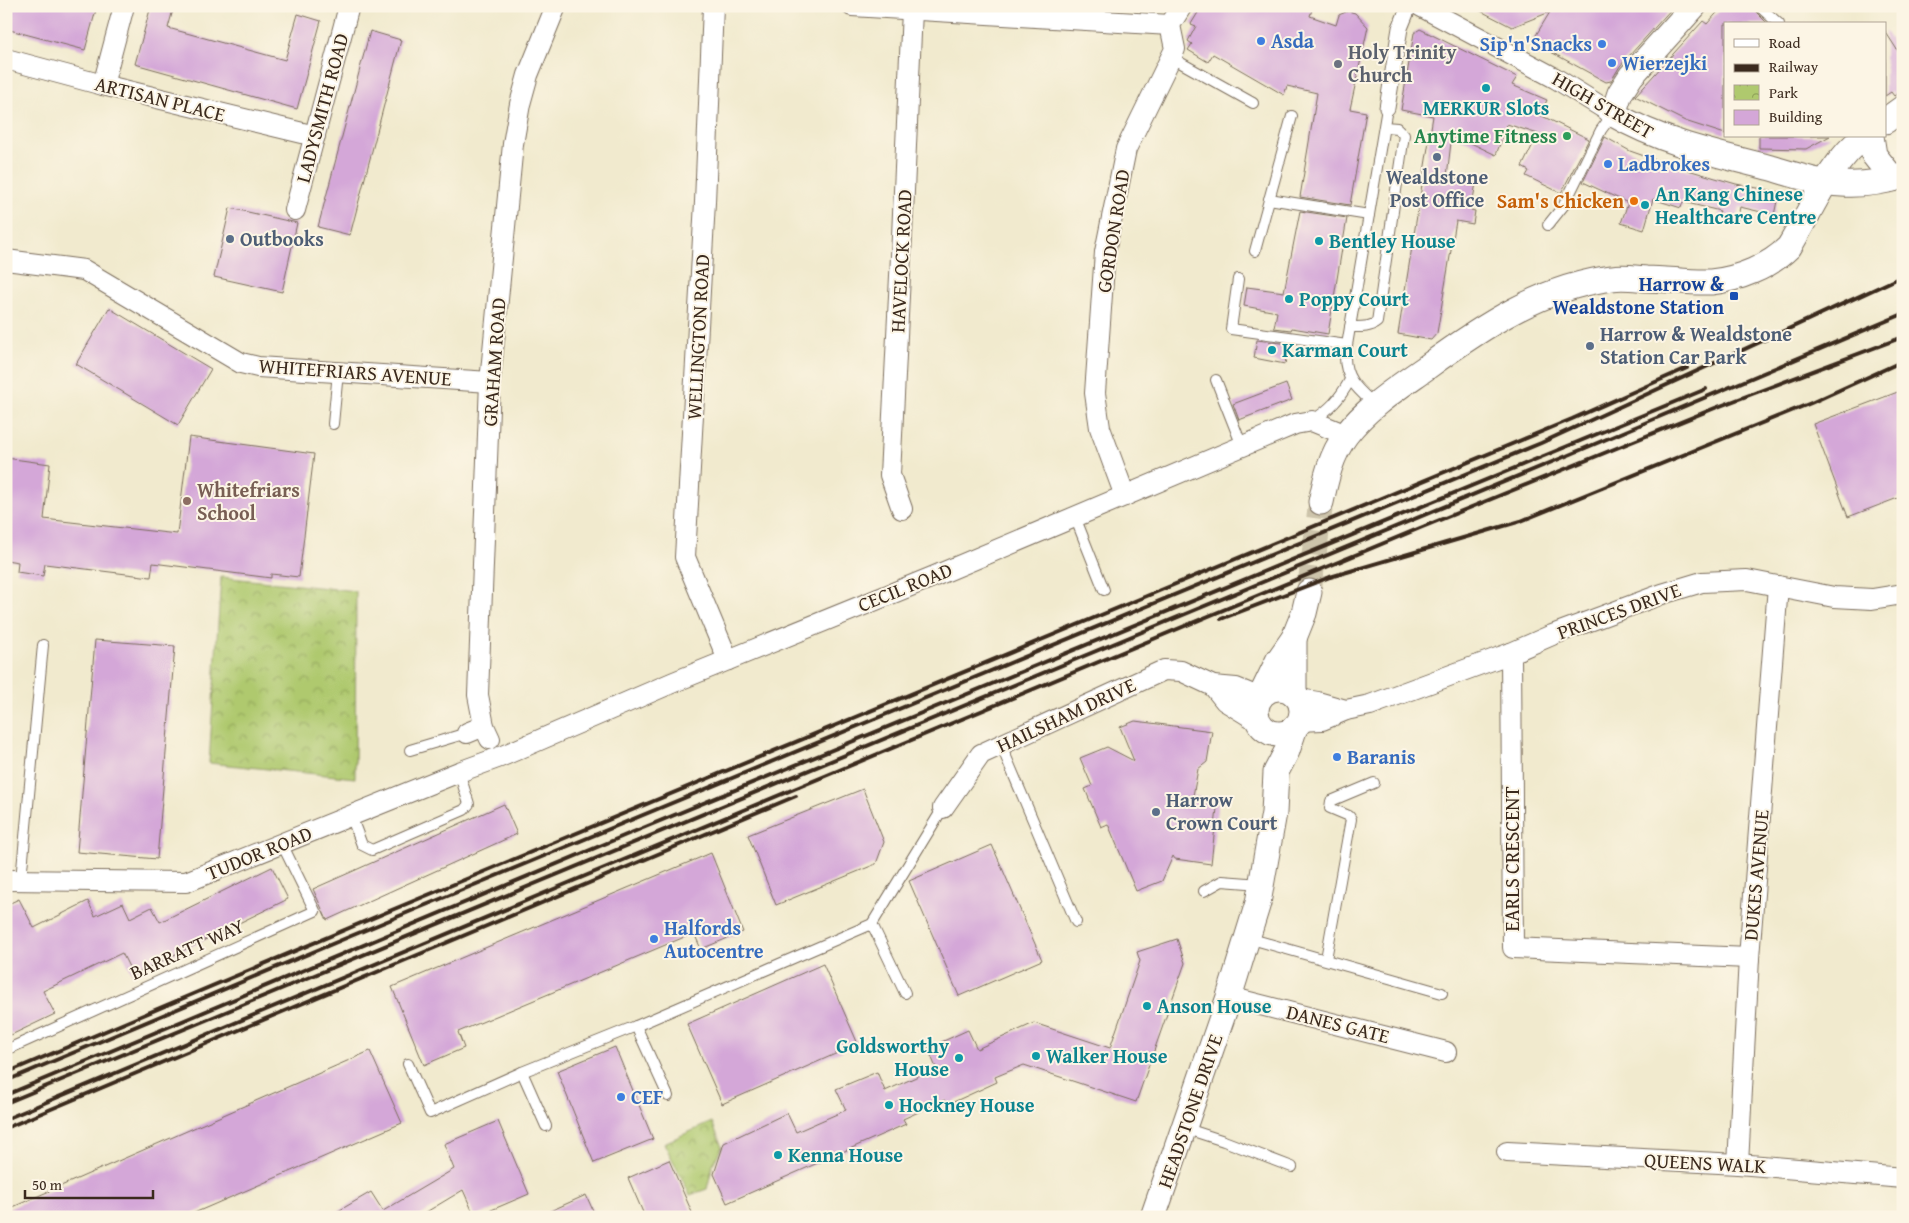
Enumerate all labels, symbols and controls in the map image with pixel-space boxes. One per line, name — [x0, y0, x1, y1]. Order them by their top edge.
legend — [1724, 22, 1886, 138]
place label: Asda — [1271, 26, 1315, 55]
place label: Sip'n'Snacks — [1479, 29, 1592, 58]
street label: LADYSMITH ROAD — [288, 30, 355, 186]
text: Road — [1769, 32, 1800, 53]
marker: Asda — [1255, 35, 1267, 47]
place label: Holy Trinity Church — [1348, 37, 1457, 89]
marker: Sip'n'Snacks — [1596, 38, 1608, 50]
place label: Wierzejki — [1622, 48, 1707, 77]
text: Railway — [1769, 56, 1819, 77]
marker: Wierzejki — [1606, 57, 1618, 69]
marker: Holy Trinity Church — [1332, 58, 1344, 70]
street label: HIGH STREET — [1547, 64, 1659, 145]
street label: ARTISAN PLACE — [92, 68, 228, 129]
marker: MERKUR Slots — [1480, 82, 1492, 94]
text: Park — [1769, 82, 1798, 103]
place label: MERKUR Slots — [1423, 93, 1549, 122]
text: Building — [1769, 106, 1823, 127]
place label: Anytime Fitness — [1414, 121, 1557, 150]
marker: Anytime Fitness — [1561, 130, 1573, 142]
place label: Ladbrokes — [1618, 149, 1710, 178]
marker: Wealdstone Post Office — [1431, 151, 1443, 163]
marker: Ladbrokes — [1602, 158, 1614, 170]
place label: Wealdstone Post Office — [1386, 162, 1488, 214]
street label: GORDON ROAD — [1088, 167, 1137, 295]
place label: An Kang Chinese Healthcare Centre — [1655, 179, 1817, 231]
place label: Sam's Chicken — [1497, 186, 1624, 215]
street label: HAVELOCK ROAD — [882, 189, 919, 333]
marker: Sam's Chicken — [1628, 195, 1640, 207]
marker: An Kang Chinese Healthcare Centre — [1639, 199, 1651, 211]
place label: Outbooks — [240, 224, 324, 253]
place label: Bentley House — [1329, 226, 1456, 255]
marker: Outbooks — [224, 233, 236, 245]
marker: Bentley House — [1313, 235, 1325, 247]
street label: WELLINGTON ROAD — [679, 253, 716, 421]
place label: Harrow & Wealdstone Station — [1553, 269, 1725, 321]
place label: Poppy Court — [1299, 284, 1409, 313]
marker: Harrow & Wealdstone Station — [1728, 290, 1740, 302]
marker: Poppy Court — [1283, 293, 1295, 305]
street label: GRAHAM ROAD — [475, 297, 512, 427]
place label: Harrow & Wealdstone Station Car Park — [1600, 319, 1792, 371]
place label: Karman Court — [1282, 335, 1408, 364]
marker: Harrow & Wealdstone Station Car Park — [1584, 340, 1596, 352]
marker: Karman Court — [1266, 344, 1278, 356]
street label: WHITEFRIARS AVENUE — [258, 350, 452, 393]
place label: Whitefriars School — [197, 475, 300, 527]
marker: Whitefriars School — [181, 495, 193, 507]
street label: CECIL ROAD — [853, 554, 956, 619]
street label: PRINCES DRIVE — [1553, 575, 1685, 646]
street label: HAILSHAM DRIVE — [992, 670, 1140, 759]
place label: Baranis — [1347, 742, 1415, 771]
marker: Baranis — [1331, 751, 1343, 763]
place label: Harrow Crown Court — [1166, 785, 1278, 837]
street label: EARLS CRESCENT — [1497, 786, 1526, 932]
marker: Harrow Crown Court — [1150, 806, 1162, 818]
street label: DUKES AVENUE — [1735, 808, 1776, 942]
street label: TUDOR ROAD — [201, 818, 316, 887]
street label: BARRATT WAY — [125, 910, 249, 987]
place label: Halfords Autocentre — [664, 913, 764, 965]
marker: Halfords Autocentre — [648, 933, 660, 945]
place label: Anson House — [1157, 991, 1272, 1020]
street label: DANES GATE — [1284, 997, 1393, 1050]
marker: Anson House — [1141, 1000, 1153, 1012]
street label: HEADSTONE DRIVE — [1150, 1030, 1230, 1192]
place label: Goldsworthy House — [836, 1031, 950, 1083]
place label: Walker House — [1046, 1041, 1168, 1070]
marker: Walker House — [1030, 1050, 1042, 1062]
marker: Goldsworthy House — [953, 1052, 965, 1064]
place label: CEF — [631, 1082, 663, 1111]
place label: Hockney House — [899, 1090, 1035, 1119]
marker: CEF — [615, 1091, 627, 1103]
marker: Hockney House — [883, 1099, 895, 1111]
place label: Kenna House — [788, 1140, 903, 1169]
street label: QUEENS WALK — [1643, 1145, 1767, 1180]
marker: Kenna House — [772, 1149, 784, 1161]
scale bar — [25, 1168, 152, 1200]
text: 50 m — [32, 1174, 63, 1195]

